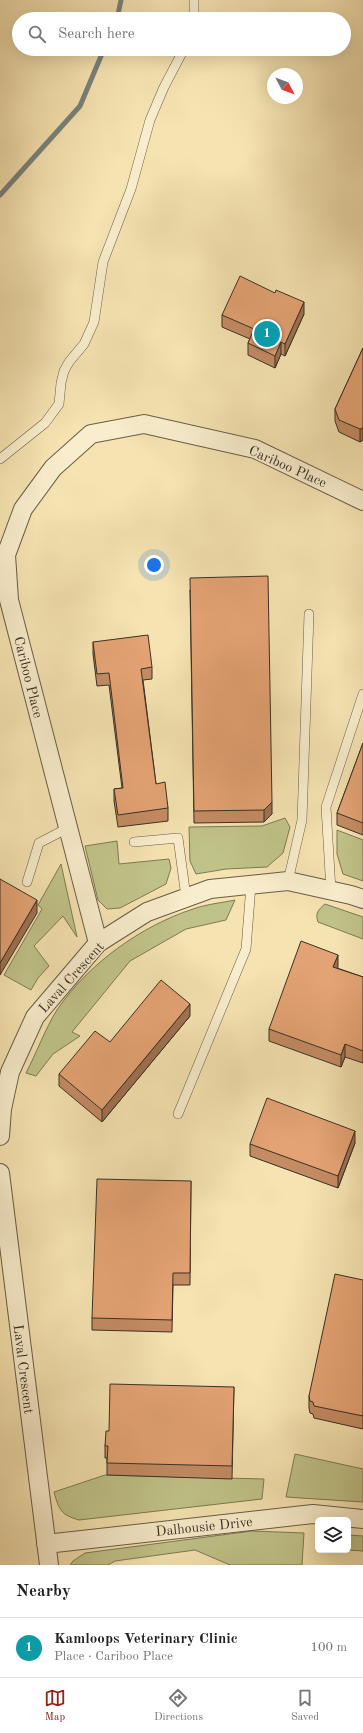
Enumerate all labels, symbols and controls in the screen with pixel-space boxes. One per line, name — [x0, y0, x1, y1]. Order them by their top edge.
search box — [12, 12, 351, 56]
icon: search — [26, 23, 48, 45]
text: Search here — [58, 27, 135, 42]
north arrow — [267, 68, 303, 104]
pin: 1 — [254, 319, 280, 349]
street label: Cariboo Place — [247, 444, 329, 490]
your location — [144, 555, 164, 575]
street label: Cariboo Place — [11, 635, 45, 719]
street label: Laval Crescent — [36, 939, 107, 1016]
street label: Laval Crescent — [11, 1324, 35, 1415]
street label: Dalhousie Drive — [155, 1515, 253, 1539]
map controls — [315, 1517, 351, 1553]
button: layers — [315, 1517, 351, 1553]
text: Nearby — [16, 1583, 71, 1600]
text: Kamloops Veterinary Clinic — [54, 1632, 238, 1647]
text: 1 — [25, 1641, 33, 1654]
text: 100 m — [310, 1641, 347, 1654]
text: Place · Cariboo Place — [54, 1650, 173, 1663]
tab: Map — [44, 1687, 66, 1725]
tab: Directions — [154, 1687, 203, 1725]
tab: Saved — [291, 1687, 319, 1725]

